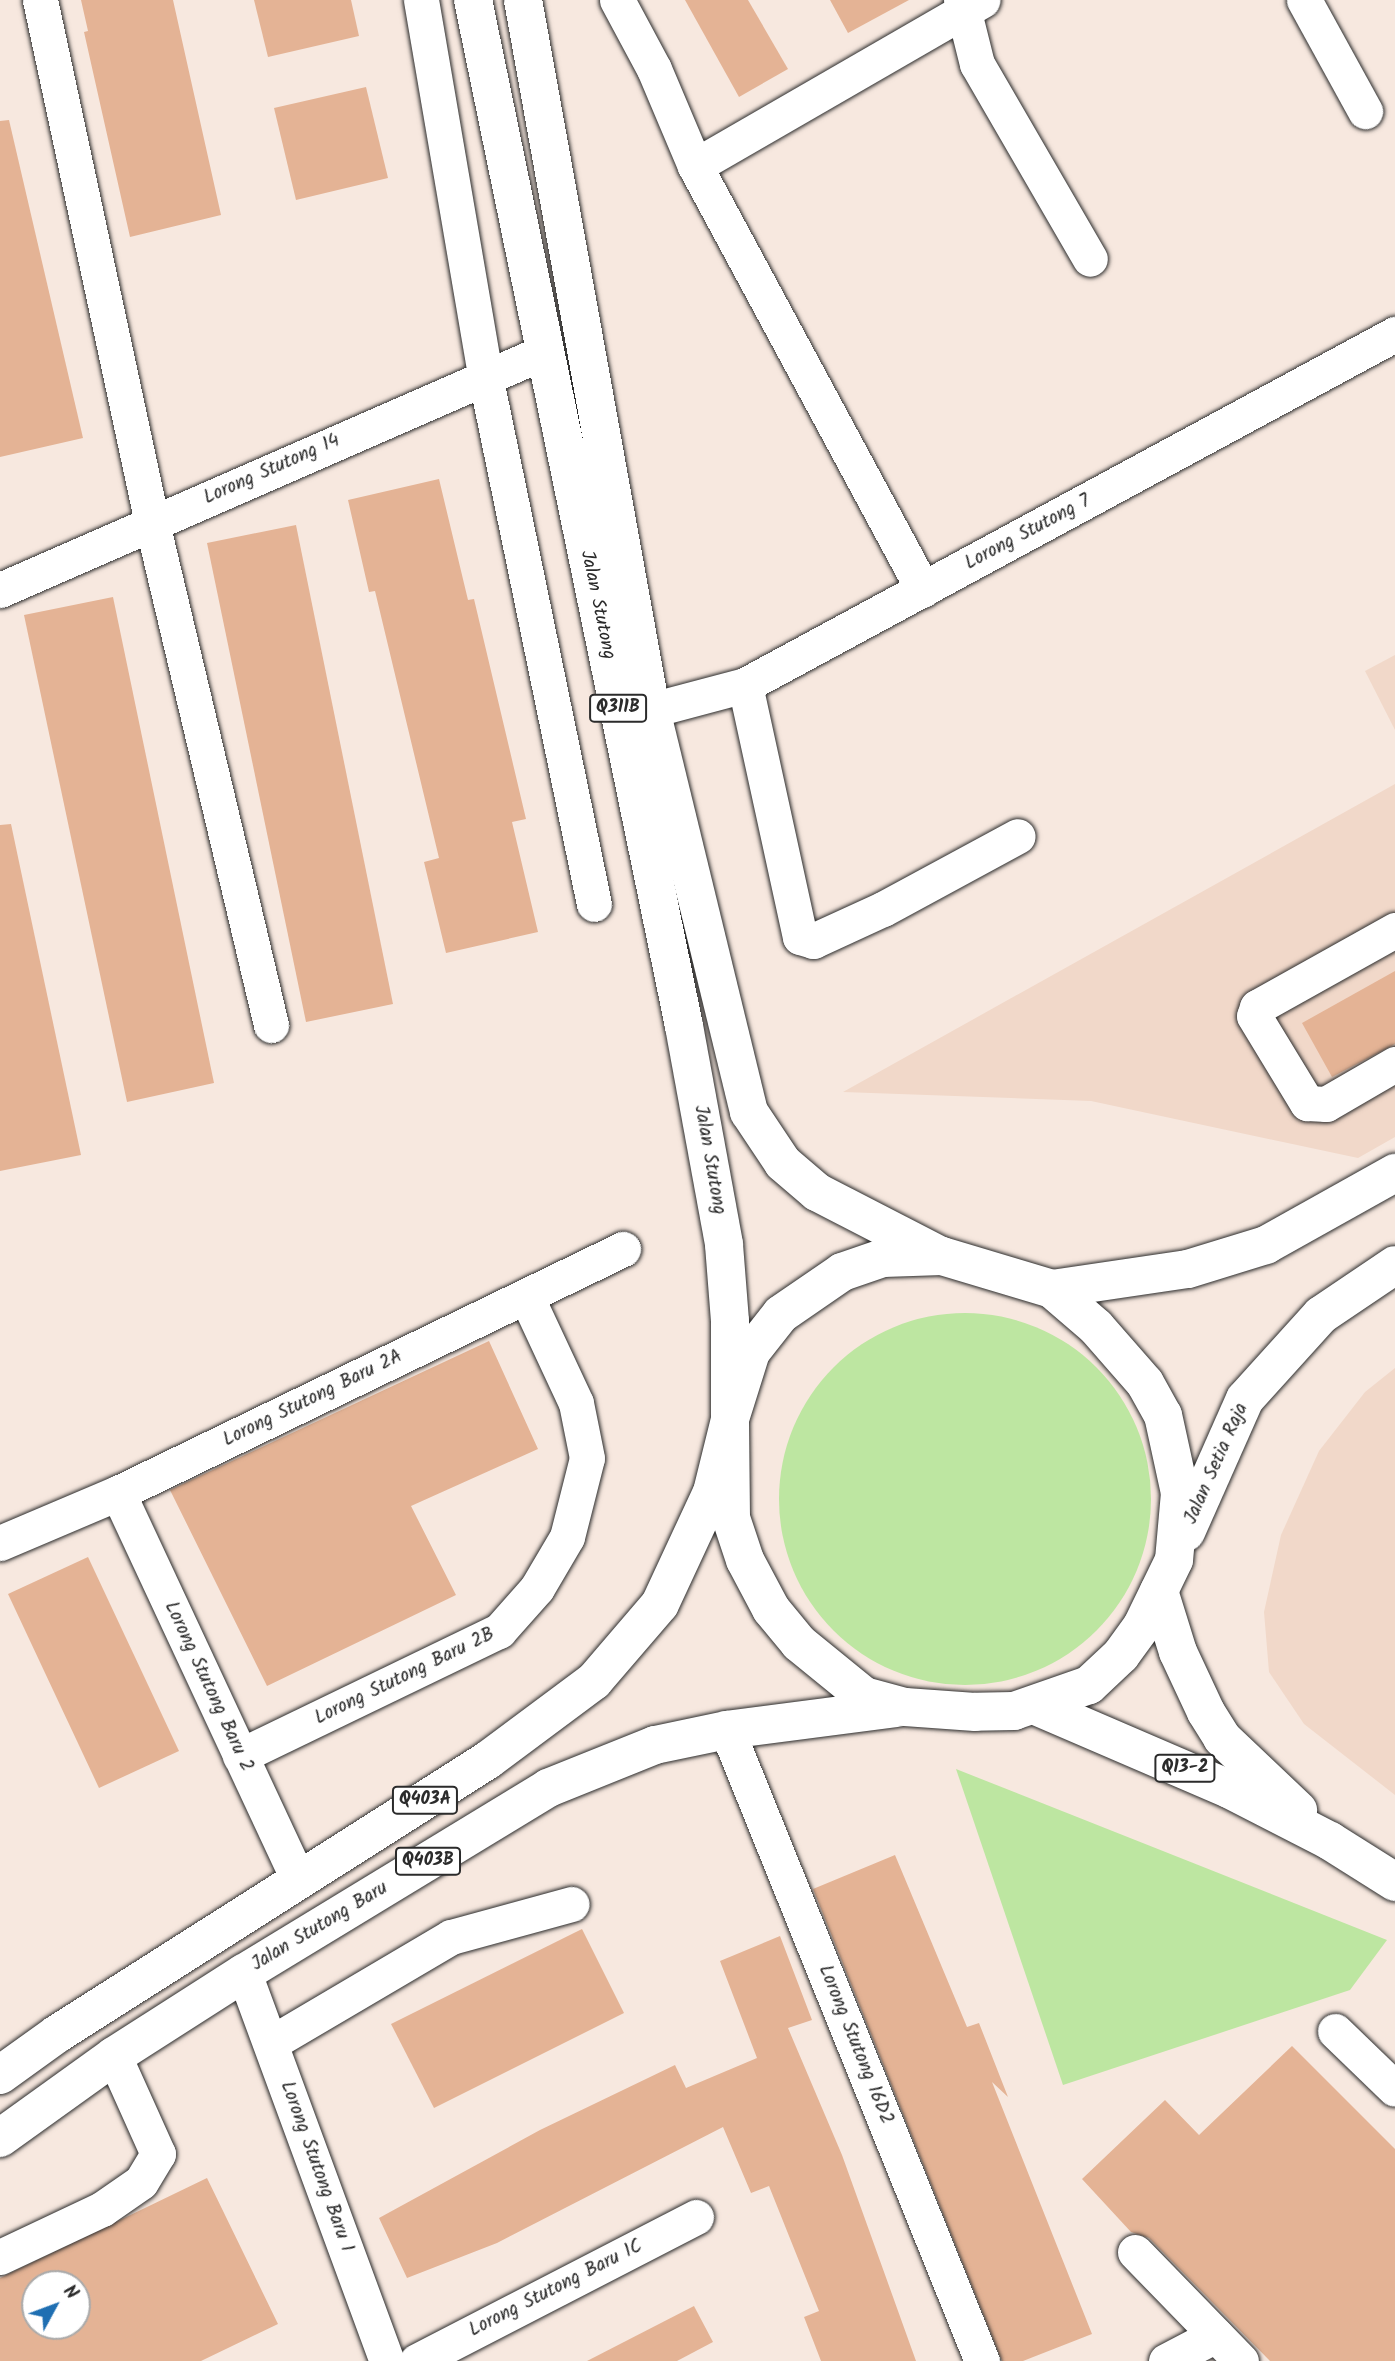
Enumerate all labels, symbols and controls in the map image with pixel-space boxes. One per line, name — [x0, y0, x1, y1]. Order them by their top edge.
street label: Lorong Stutong 14 — [200, 430, 344, 510]
street label: Lorong Stutong 7 — [961, 490, 1095, 576]
street label: Jalan Stutong — [574, 548, 620, 662]
road number: Q311B — [588, 694, 648, 722]
street label: Jalan Stutong — [688, 1103, 730, 1217]
street label: Lorong Stutong Baru 2A — [220, 1346, 406, 1452]
street label: Jalan Setia Raja — [1180, 1400, 1254, 1528]
street label: Lorong Stutong Baru 2 — [159, 1598, 257, 1776]
street label: Lorong Stutong Baru 2B — [311, 1624, 499, 1730]
road number: Q13-2 — [1154, 1754, 1216, 1783]
road number: Q403A — [392, 1786, 458, 1814]
road number: Q403B — [395, 1846, 461, 1875]
street label: Jalan Stutong Baru — [248, 1877, 392, 1977]
street label: Lorong Stutong 16D2 — [813, 1962, 897, 2128]
street label: Lorong Stutong Baru 1 — [275, 2079, 357, 2255]
street label: Lorong Stutong Baru 1C — [466, 2235, 646, 2343]
north arrow — [21, 2270, 91, 2340]
text: N — [55, 2278, 86, 2307]

